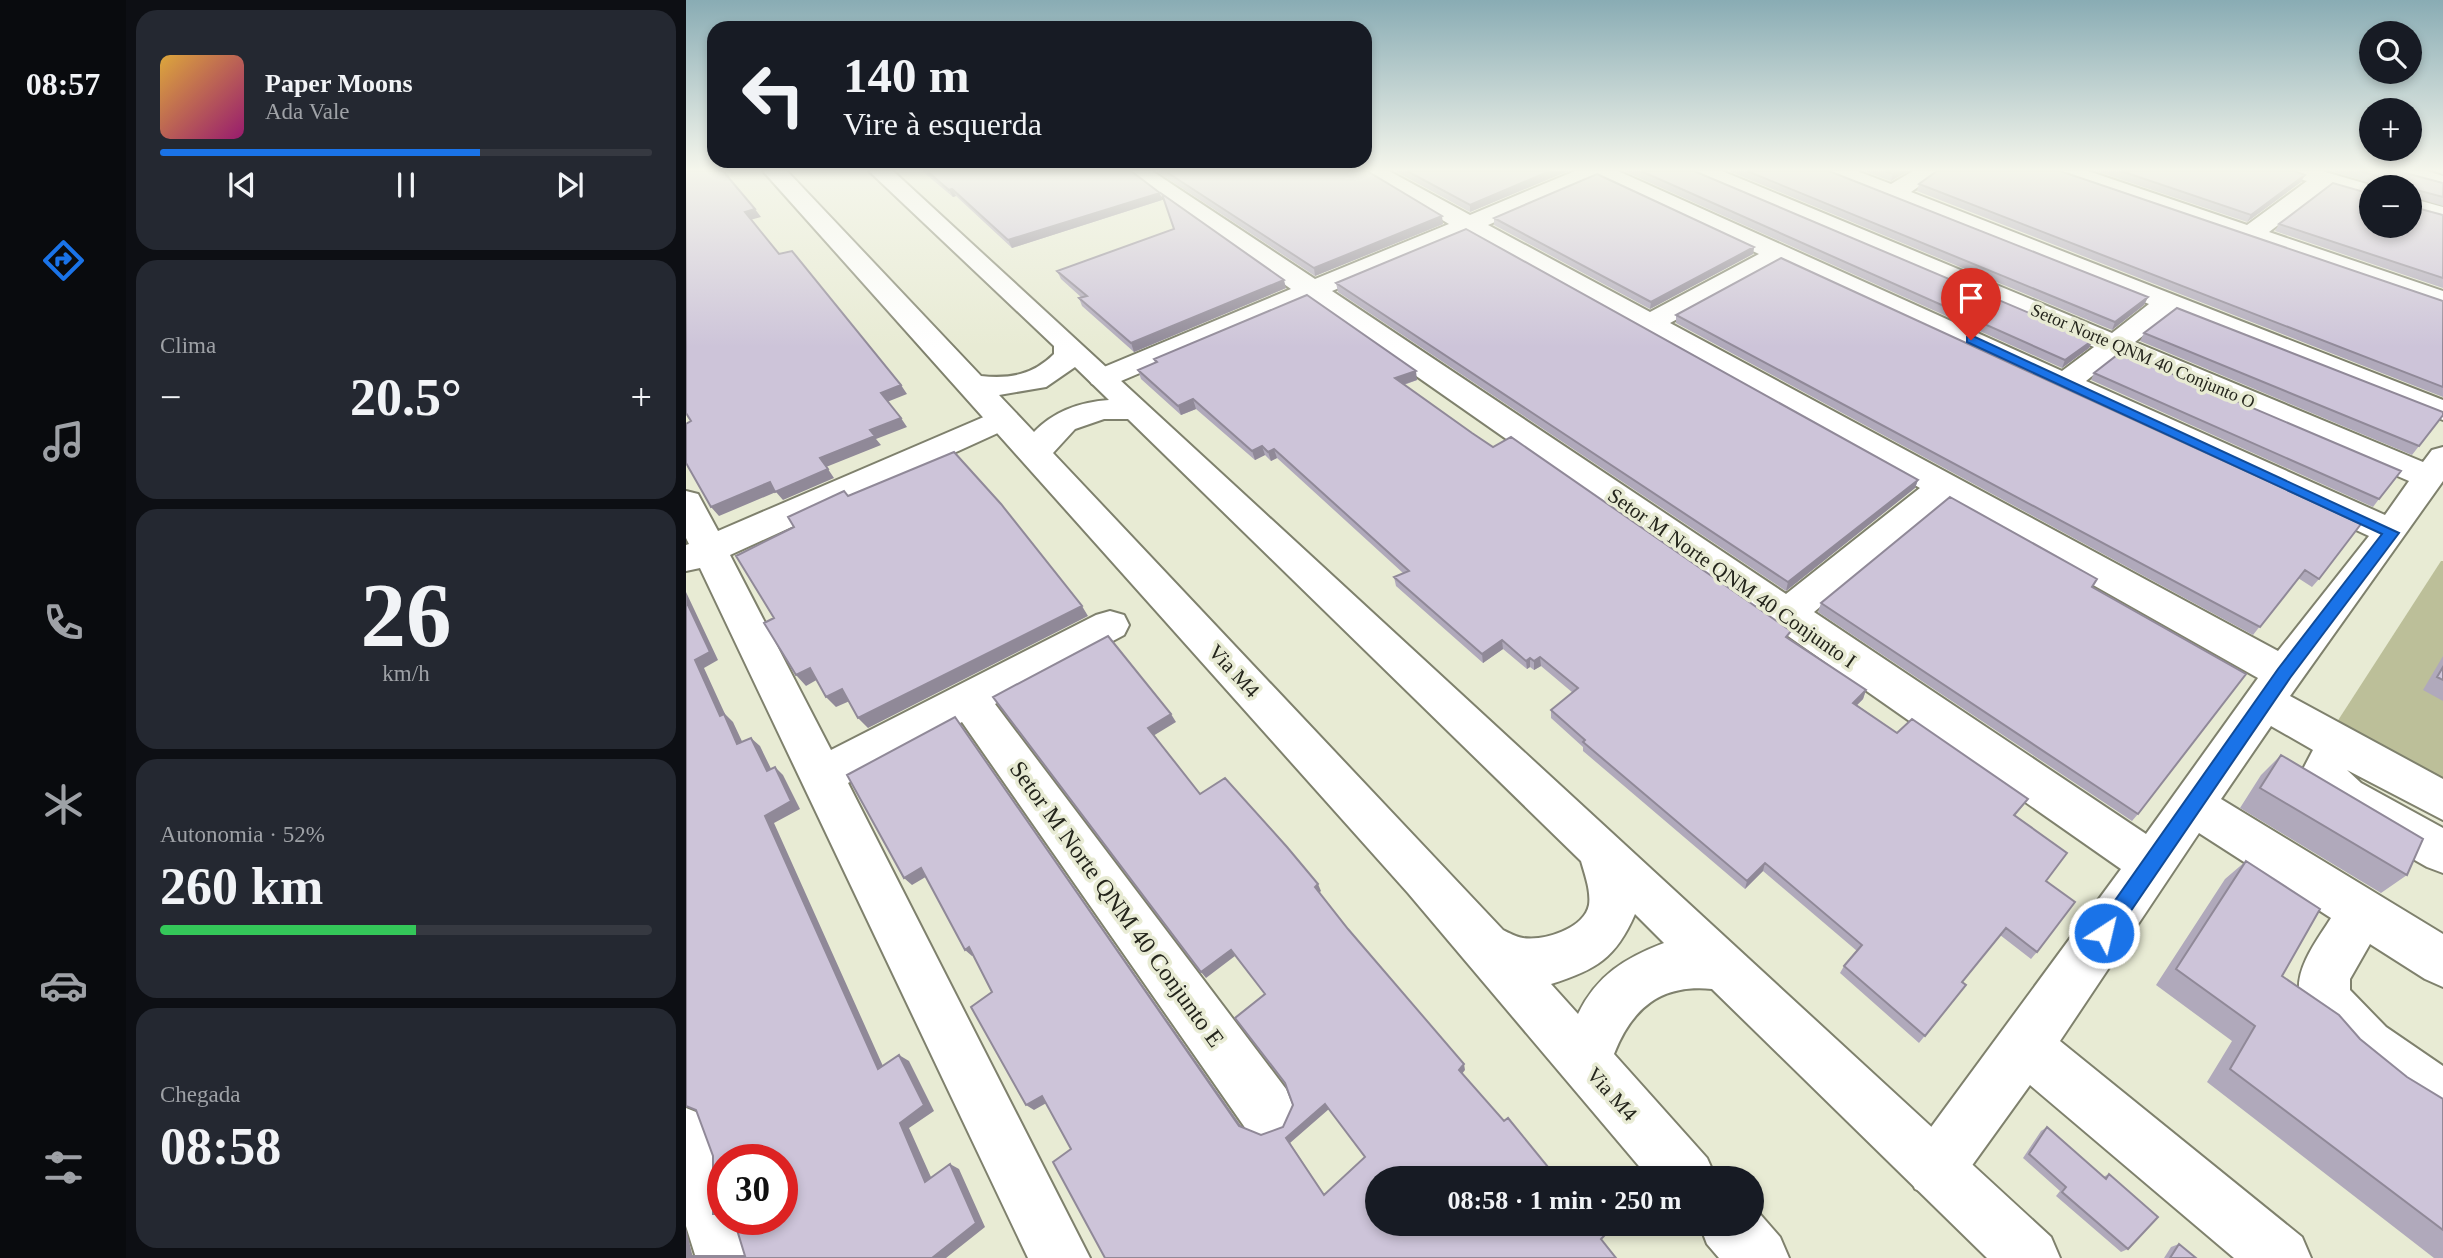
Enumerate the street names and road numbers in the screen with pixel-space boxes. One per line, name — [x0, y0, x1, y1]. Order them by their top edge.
street label: Setor Norte QNM 40 Conjunto O — [2028, 300, 2258, 412]
street label: Setor M Norte QNM 40 Conjunto I — [1603, 483, 1861, 673]
street label: Via M4 — [1204, 640, 1265, 703]
street label: Setor M Norte QNM 40 Conjunto E — [1005, 756, 1229, 1052]
street label: Via M4 — [1582, 1062, 1642, 1126]

